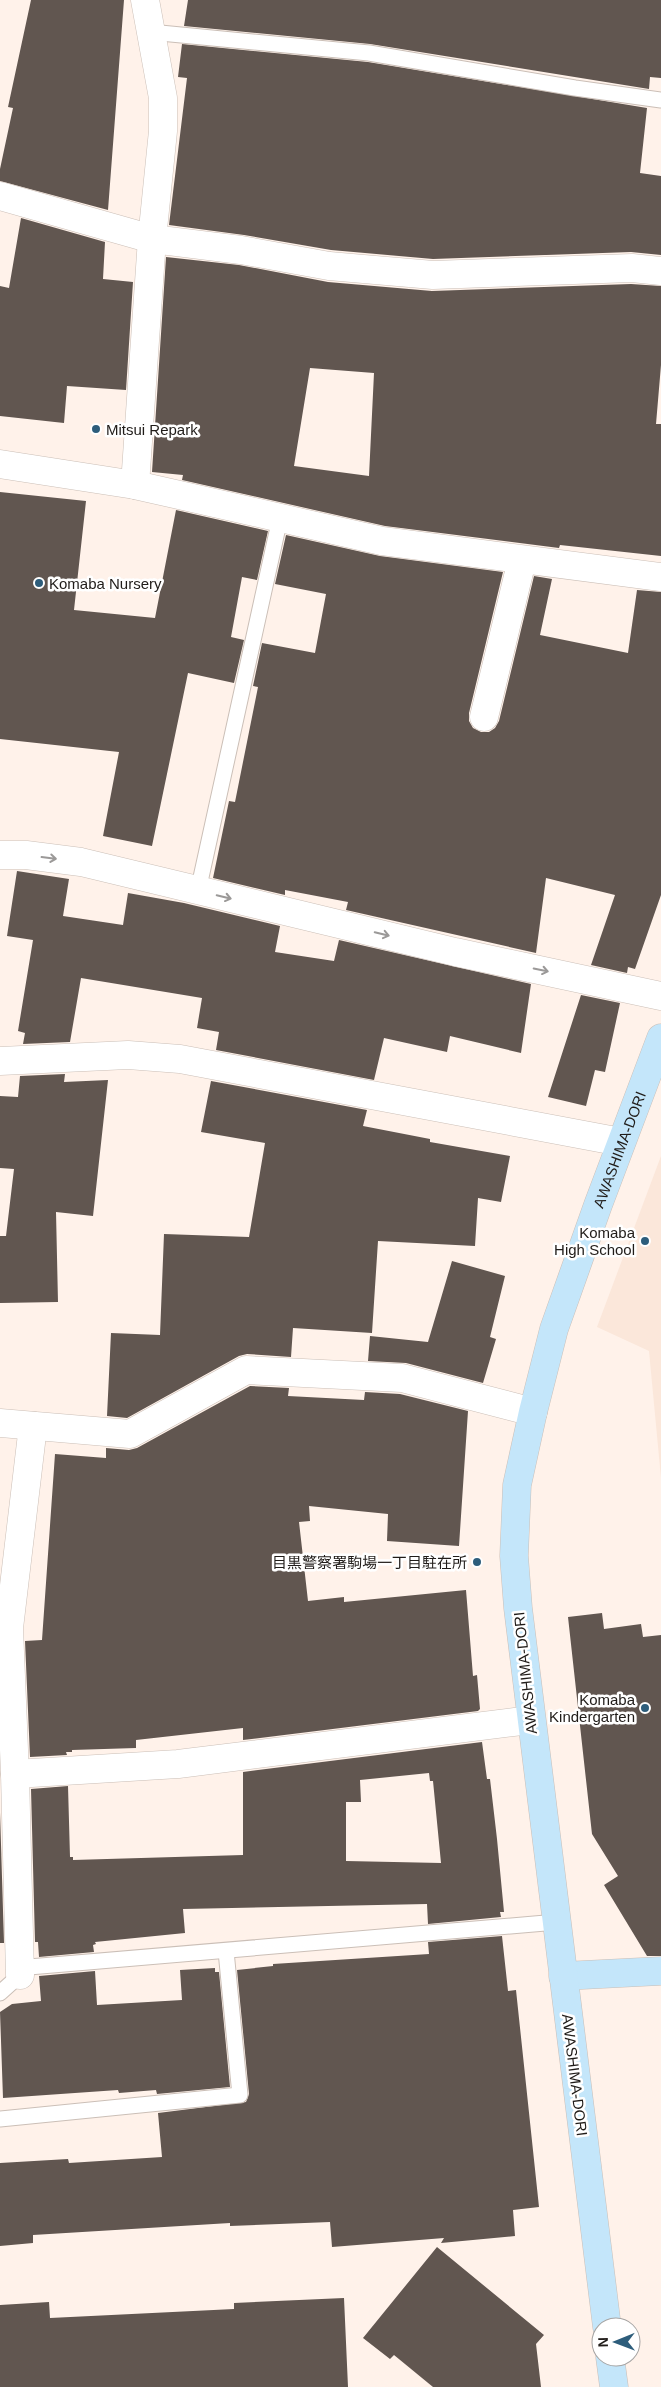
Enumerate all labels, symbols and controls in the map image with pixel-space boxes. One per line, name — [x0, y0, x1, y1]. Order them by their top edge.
place label: Mitsui Repark — [106, 421, 198, 438]
marker: Mitsui Repark — [90, 423, 102, 435]
place label: Komaba Nursery — [49, 575, 162, 592]
marker: Komaba Nursery — [33, 577, 45, 589]
one-way arrow — [40, 853, 56, 863]
one-way arrow — [216, 893, 232, 902]
one-way arrow — [374, 930, 390, 939]
one-way arrow — [532, 965, 548, 975]
street label: AWASHIMA-DORI — [589, 1089, 649, 1210]
place label: Komaba High School — [554, 1224, 636, 1258]
marker: Komaba High School — [639, 1235, 651, 1247]
place label: 目黒警察署駒場一丁目駐在所 — [272, 1554, 467, 1571]
marker: 目黒警察署駒場一丁目駐在所 — [471, 1556, 483, 1568]
street label: AWASHIMA-DORI — [510, 1611, 540, 1735]
place label: Komaba Kindergarten — [549, 1691, 636, 1725]
marker: Komaba Kindergarten — [639, 1702, 651, 1714]
street label: AWASHIMA-DORI — [559, 2013, 591, 2137]
north arrow — [591, 2317, 641, 2367]
text: N — [595, 2337, 611, 2347]

